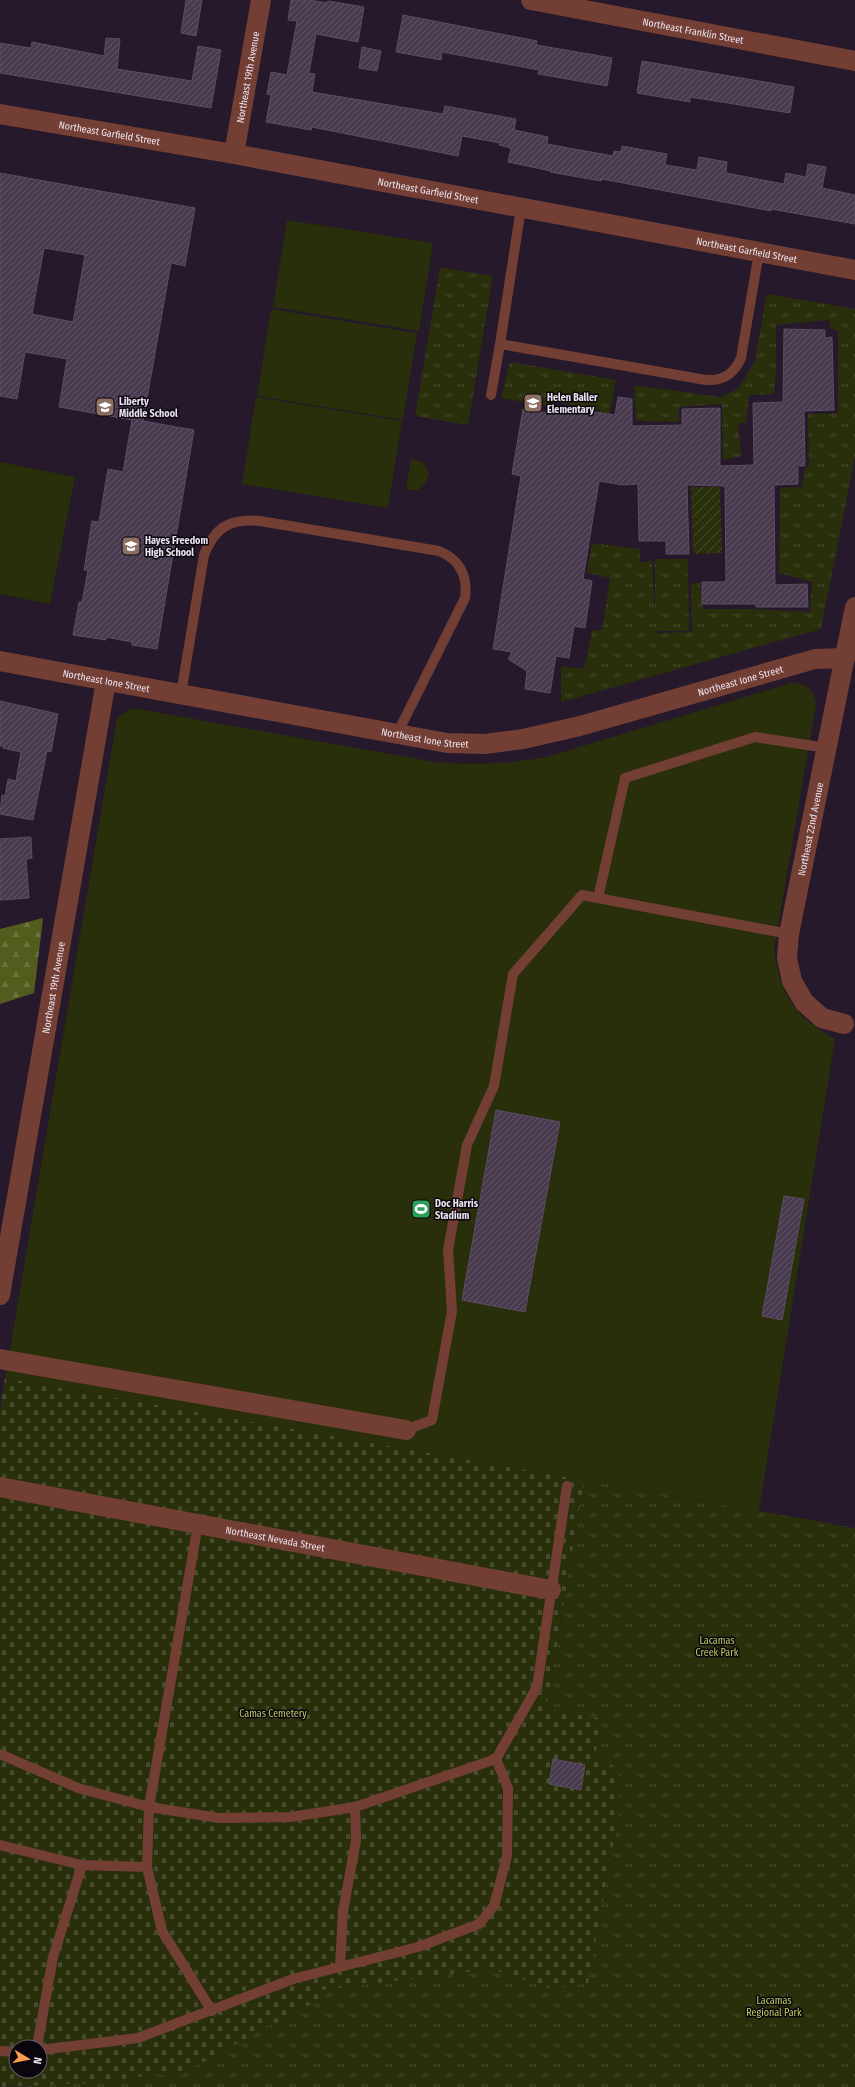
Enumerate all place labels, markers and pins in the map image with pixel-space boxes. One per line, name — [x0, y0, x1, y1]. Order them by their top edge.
school or university icon: Helen Baller Elementary — [522, 392, 544, 414]
place label: Helen Baller Elementary — [547, 392, 598, 416]
school or university icon: Liberty Middle School — [94, 396, 116, 418]
place label: Liberty Middle School — [119, 396, 178, 420]
school or university icon: Hayes Freedom High School — [120, 535, 142, 557]
place label: Hayes Freedom High School — [145, 535, 208, 559]
sports icon: Doc Harris Stadium — [410, 1198, 432, 1220]
place label: Doc Harris Stadium — [435, 1198, 479, 1222]

